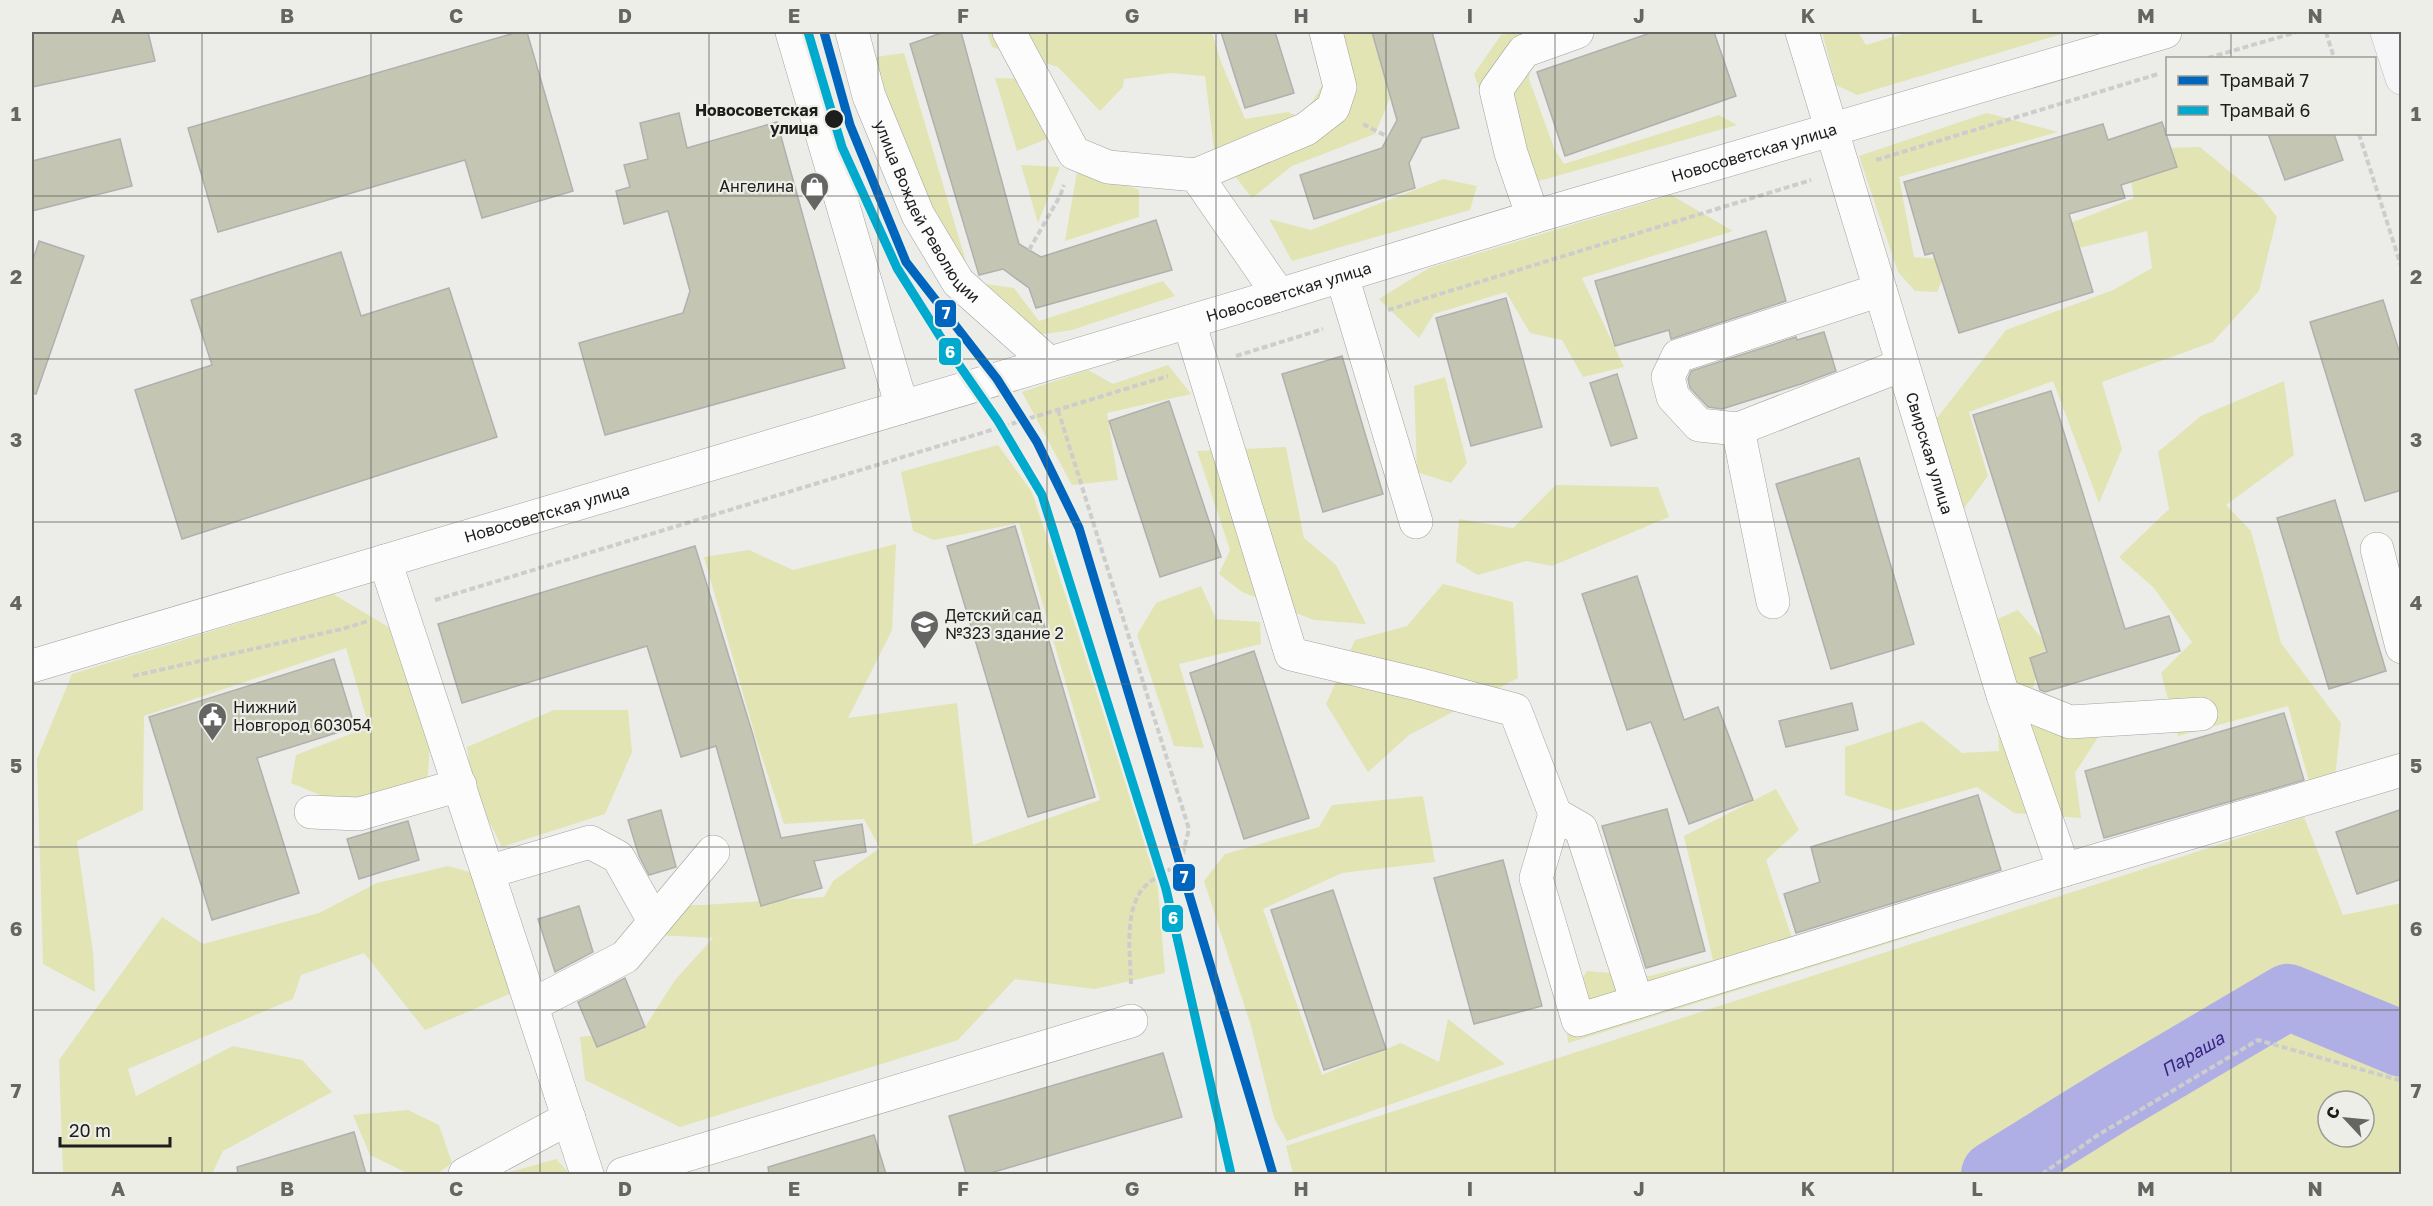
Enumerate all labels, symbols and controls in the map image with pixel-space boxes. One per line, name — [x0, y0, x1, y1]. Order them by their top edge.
text: A — [111, 3, 125, 27]
text: B — [280, 3, 294, 27]
text: C — [449, 3, 463, 27]
text: D — [618, 3, 632, 27]
text: E — [788, 3, 800, 27]
text: F — [957, 3, 969, 27]
text: G — [1125, 3, 1139, 27]
text: H — [1293, 3, 1309, 27]
text: I — [1467, 3, 1473, 27]
text: J — [1633, 3, 1645, 27]
text: K — [1801, 3, 1816, 27]
text: L — [1971, 3, 1983, 27]
text: M — [2137, 3, 2155, 27]
text: N — [2307, 3, 2323, 27]
legend — [2166, 57, 2376, 135]
text: Трамвай 7 — [2220, 69, 2309, 91]
text: Трамвай 6 — [2220, 99, 2310, 121]
place label: Новосоветская улица — [695, 100, 818, 138]
text: 1 — [11, 101, 21, 125]
text: 1 — [2411, 101, 2421, 125]
marker: Новосоветская улица — [823, 108, 845, 130]
street label: улица Вождей Революции — [870, 117, 984, 307]
street label: Новосоветская улица — [1669, 119, 1839, 186]
shop icon: Ангелина — [799, 170, 831, 212]
place label: Ангелина — [719, 176, 794, 196]
street label: Новосоветская улица — [1204, 257, 1373, 326]
text: 2 — [10, 264, 22, 288]
text: 2 — [2410, 264, 2422, 288]
line badge: 7 — [934, 299, 957, 328]
text: 7 — [942, 303, 951, 323]
line badge: 6 — [938, 337, 962, 366]
text: 6 — [945, 342, 955, 362]
street label: Свирская улица — [1902, 390, 1958, 516]
text: 3 — [10, 427, 22, 451]
text: 3 — [2410, 427, 2422, 451]
street label: Новосоветская улица — [462, 479, 632, 547]
text: 4 — [10, 590, 22, 614]
text: 4 — [2410, 590, 2422, 614]
place label: Детский сад №323 здание 2 — [945, 605, 1064, 643]
school or university icon: Детский сад №323 здание 2 — [908, 608, 940, 650]
place label: Нижний Новгород 603054 — [233, 697, 371, 735]
public building icon: Нижний Новгород 603054 — [196, 700, 228, 742]
text: 5 — [10, 753, 22, 777]
text: 5 — [2410, 753, 2422, 777]
line badge: 7 — [1172, 863, 1196, 892]
text: 7 — [1180, 867, 1189, 887]
line badge: 6 — [1161, 904, 1184, 933]
text: 6 — [1168, 908, 1178, 928]
text: 6 — [10, 916, 22, 940]
text: 6 — [2410, 916, 2422, 940]
water label: Параша — [2157, 1026, 2229, 1081]
text: 7 — [11, 1078, 22, 1102]
text: 7 — [2411, 1078, 2422, 1102]
north arrow — [2316, 1089, 2376, 1149]
text: С — [2321, 1103, 2344, 1122]
scale bar — [60, 1110, 170, 1148]
text: 20 m — [69, 1119, 111, 1141]
text: A — [111, 1176, 125, 1200]
text: B — [280, 1176, 294, 1200]
text: C — [449, 1176, 463, 1200]
text: D — [618, 1176, 632, 1200]
text: E — [788, 1176, 800, 1200]
text: F — [957, 1176, 969, 1200]
text: G — [1125, 1176, 1139, 1200]
text: H — [1293, 1176, 1309, 1200]
text: I — [1467, 1176, 1473, 1200]
text: J — [1633, 1176, 1645, 1200]
text: K — [1801, 1176, 1816, 1200]
text: L — [1971, 1176, 1983, 1200]
text: M — [2137, 1176, 2155, 1200]
text: N — [2307, 1176, 2323, 1200]

